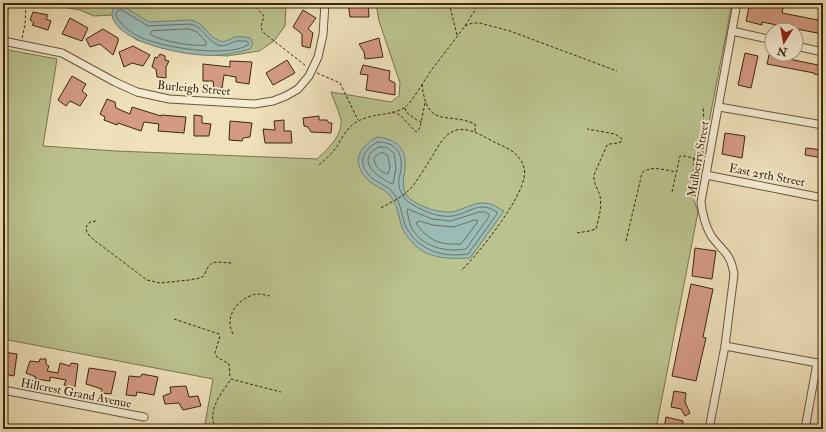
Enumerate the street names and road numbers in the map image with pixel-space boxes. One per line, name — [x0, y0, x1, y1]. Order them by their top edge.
street label: Burleigh Street — [157, 78, 231, 99]
street label: Mulberry Street — [684, 120, 713, 198]
street label: East 25th Street — [728, 161, 806, 190]
street label: Hillcrest Grand Avenue — [19, 375, 133, 412]

